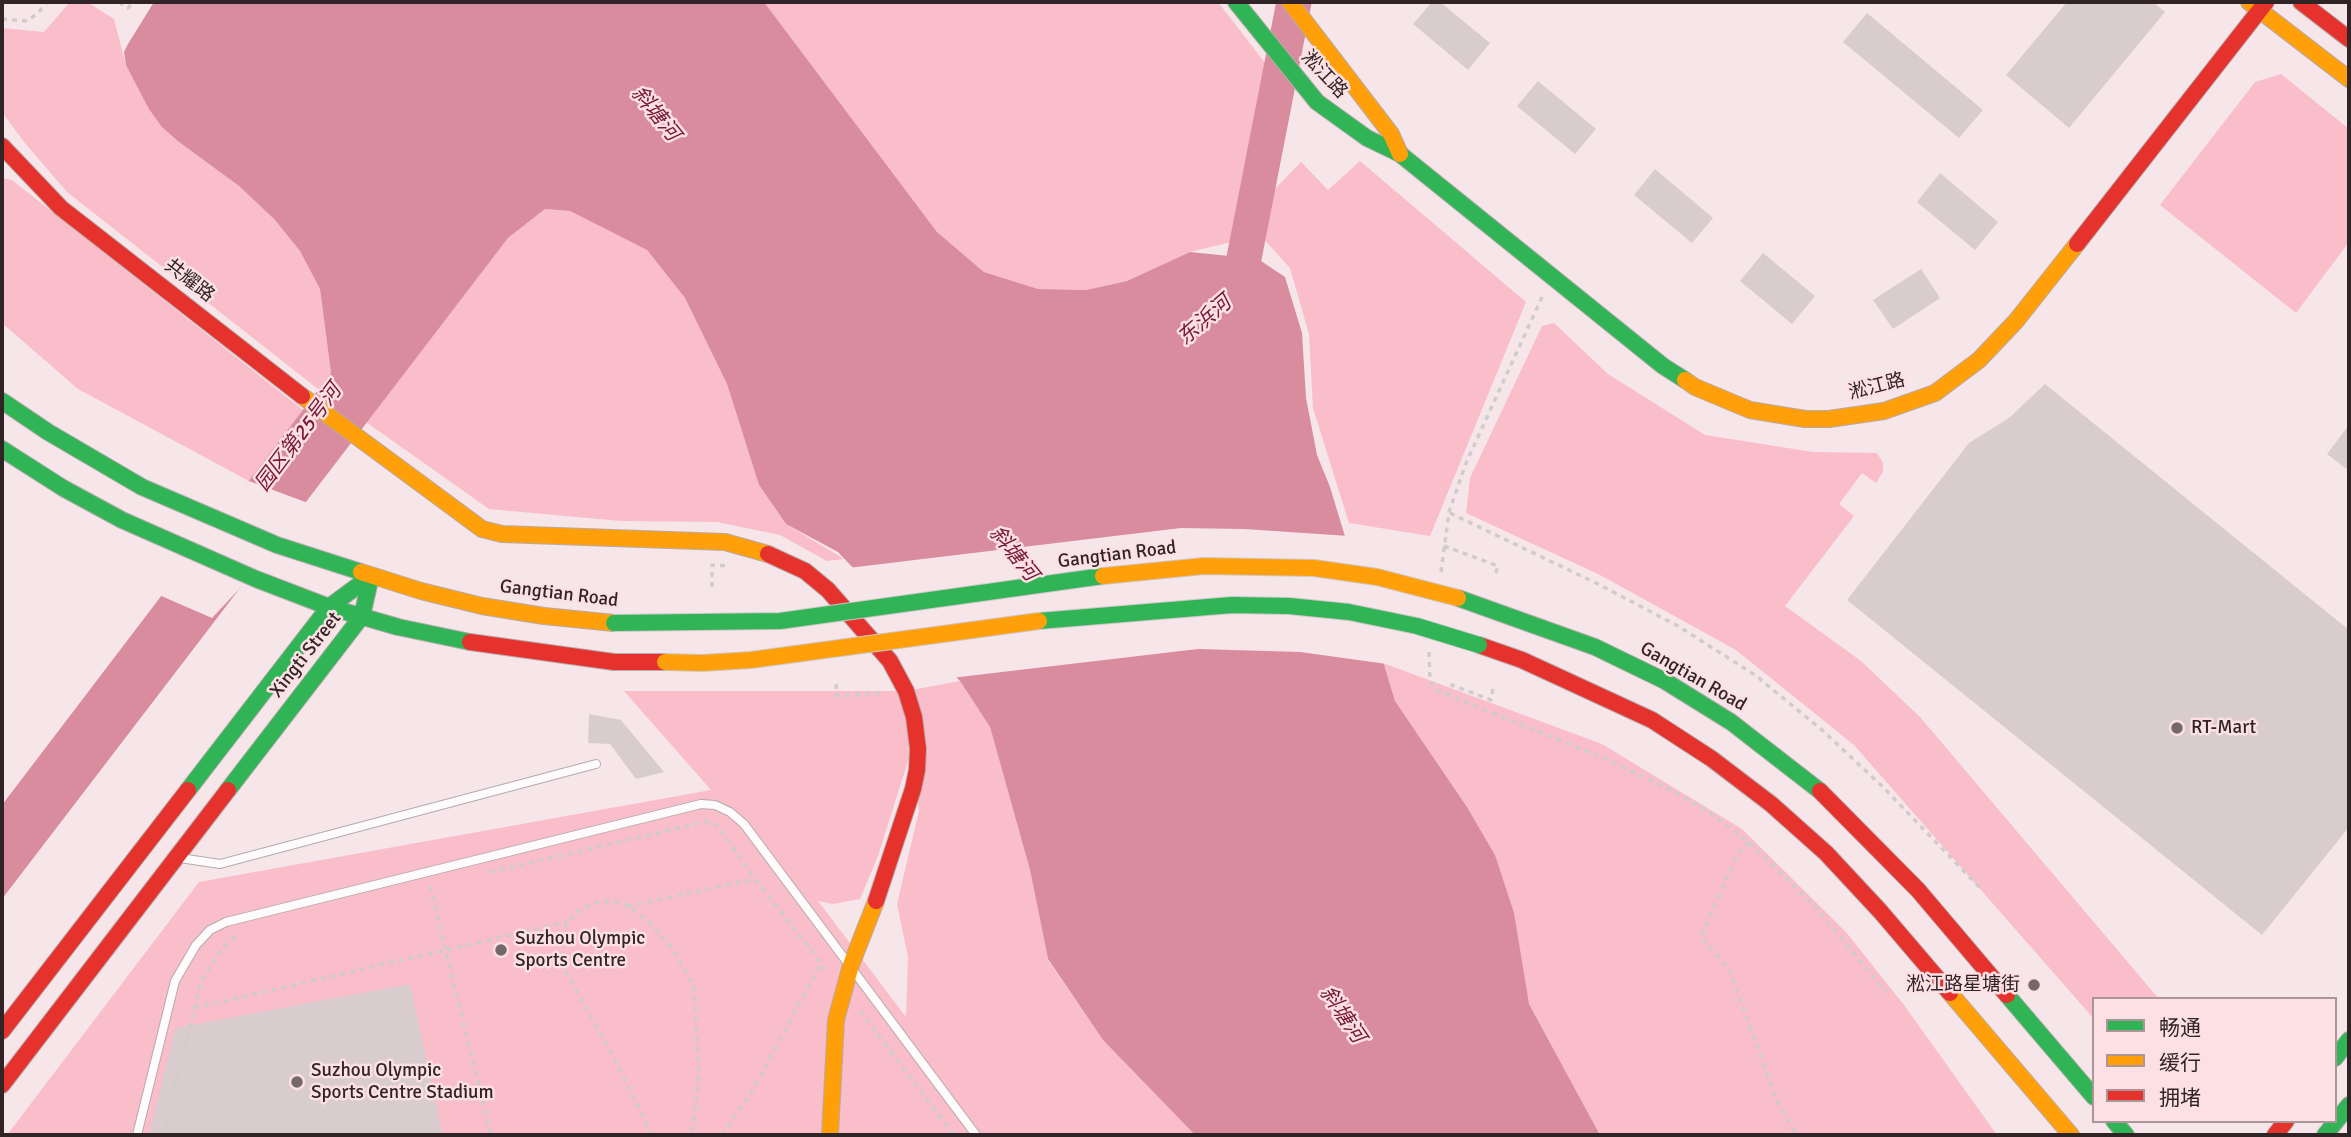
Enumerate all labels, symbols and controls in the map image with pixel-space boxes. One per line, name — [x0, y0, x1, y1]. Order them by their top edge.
street label: 淞江路 — [1296, 46, 1352, 104]
water label: 斜塘河 — [625, 82, 685, 146]
street label: 共耀路 — [160, 254, 218, 308]
water label: 东浜河 — [1173, 291, 1237, 351]
street label: 淞江路 — [1847, 369, 1907, 405]
water label: 园区第25号河 — [251, 379, 347, 497]
water label: 斜塘河 — [983, 522, 1043, 586]
street label: Gangtian Road — [1057, 536, 1177, 574]
street label: Gangtian Road — [499, 575, 619, 613]
street label: Xingti Street — [266, 608, 346, 702]
street label: Gangtian Road — [1636, 637, 1750, 717]
place label: RT-Mart — [2191, 717, 2256, 739]
marker: RT-Mart — [2169, 720, 2185, 736]
place label: Suzhou Olympic Sports Centre — [515, 928, 645, 972]
marker: Suzhou Olympic Sports Centre — [493, 942, 509, 958]
place label: 淞江路星塘街 — [1906, 974, 2020, 996]
marker: 淞江路星塘街 — [2026, 977, 2042, 993]
water label: 斜塘河 — [1314, 982, 1370, 1048]
legend — [2092, 997, 2337, 1123]
text: 畅通 — [2159, 1015, 2201, 1041]
text: 缓行 — [2159, 1050, 2201, 1076]
place label: Suzhou Olympic Sports Centre Stadium — [311, 1060, 494, 1104]
marker: Suzhou Olympic Sports Centre Stadium — [289, 1074, 305, 1090]
text: 拥堵 — [2159, 1085, 2201, 1111]

